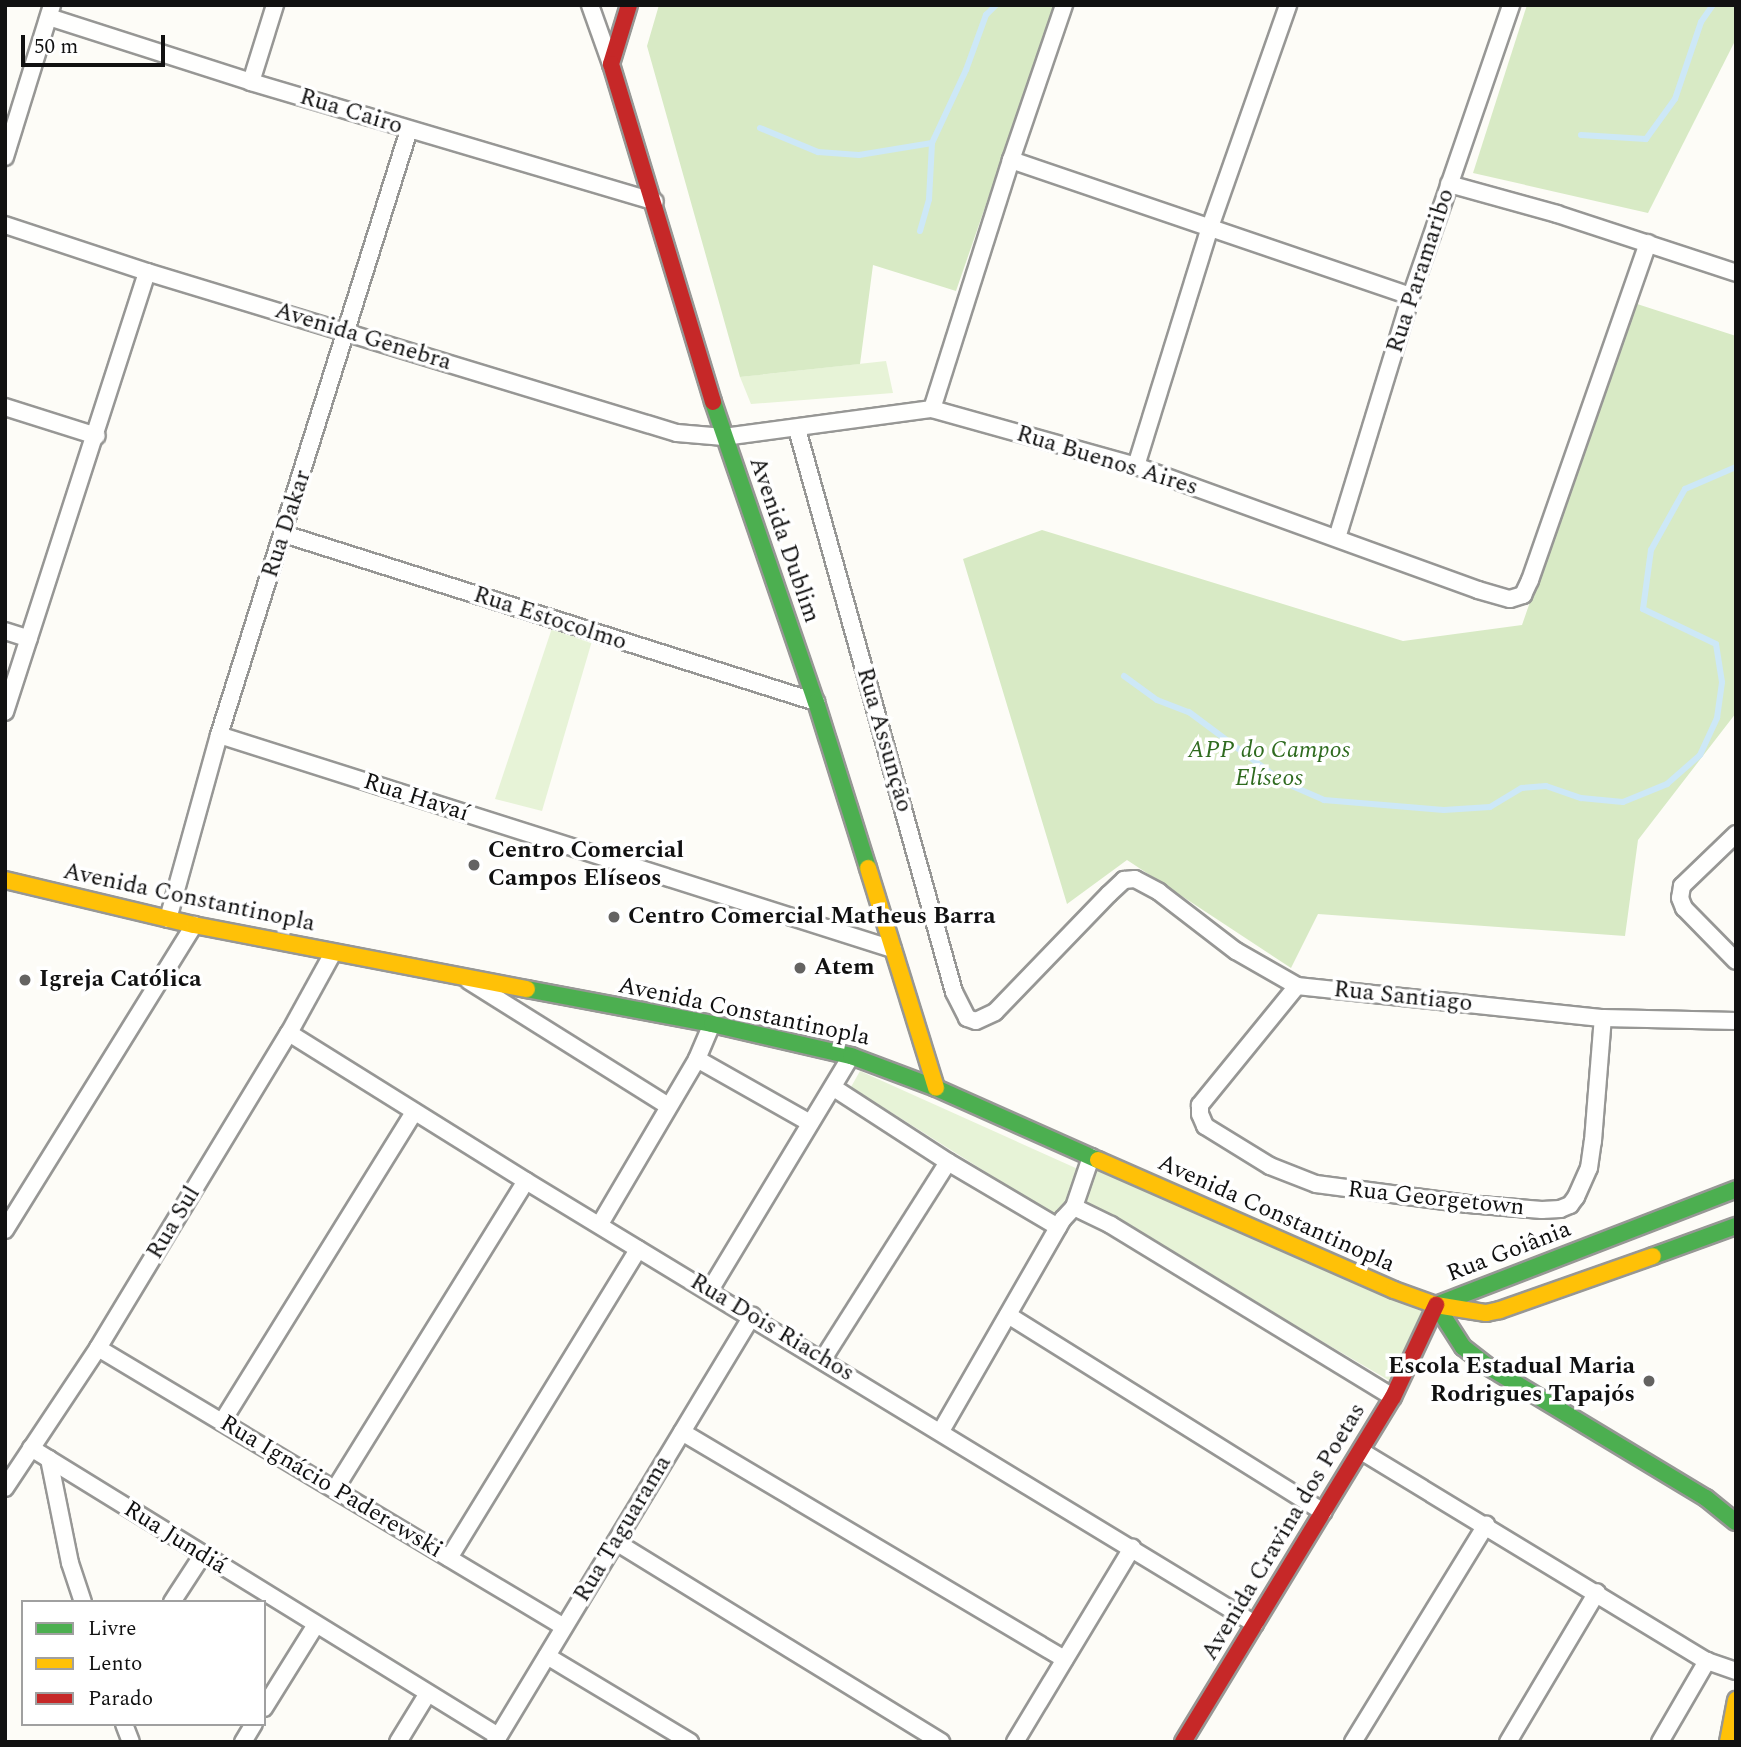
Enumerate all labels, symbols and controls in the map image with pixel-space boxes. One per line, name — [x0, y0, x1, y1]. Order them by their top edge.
scale bar — [24, 21, 168, 65]
text: 50 m — [34, 31, 78, 63]
street label: Rua Cairo — [296, 83, 406, 141]
street label: Rua Paramaribo — [1381, 185, 1461, 357]
street label: Avenida Genebra — [271, 296, 455, 378]
street label: Rua Buenos Aires — [1013, 420, 1201, 502]
street label: Avenida Dublim — [742, 453, 826, 627]
street label: Rua Dakar — [256, 466, 318, 582]
street label: Rua Estocolmo — [470, 581, 630, 657]
street label: Rua Assunção — [850, 664, 918, 816]
park label: APP do Campos Elíseos — [1188, 737, 1350, 793]
street label: Rua Havaí — [360, 767, 472, 829]
place label: Centro Comercial Campos Elíseos — [488, 837, 684, 893]
street label: Avenida Constantinopla — [60, 857, 318, 939]
marker: Centro Comercial Campos Elíseos — [466, 857, 482, 873]
place label: Centro Comercial Matheus Barra — [628, 903, 995, 931]
marker: Centro Comercial Matheus Barra — [606, 909, 622, 925]
place label: Atem — [814, 954, 875, 982]
marker: Atem — [792, 960, 808, 976]
place label: Igreja Católica — [39, 966, 202, 994]
street label: Avenida Constantinopla — [615, 971, 873, 1053]
marker: Igreja Católica — [17, 972, 33, 988]
street label: Rua Santiago — [1332, 975, 1474, 1019]
street label: Avenida Constantinopla — [1153, 1149, 1399, 1279]
street label: Rua Georgetown — [1346, 1175, 1526, 1223]
street label: Rua Sul — [141, 1181, 207, 1265]
street label: Rua Goiânia — [1443, 1215, 1575, 1289]
street label: Rua Dois Riachos — [685, 1268, 859, 1388]
place label: Escola Estadual Maria Rodrigues Tapajós — [1388, 1353, 1635, 1409]
marker: Escola Estadual Maria Rodrigues Tapajós — [1641, 1373, 1657, 1389]
street label: Avenida Cravina dos Poetas — [1196, 1398, 1372, 1666]
street label: Rua Ignácio Paderewski — [215, 1409, 447, 1565]
street label: Rua Taguarama — [568, 1450, 678, 1608]
street label: Rua Jundiá — [118, 1495, 232, 1581]
legend — [21, 1600, 266, 1726]
text: Livre — [88, 1613, 136, 1645]
text: Lento — [88, 1648, 142, 1680]
text: Parado — [88, 1683, 153, 1715]

